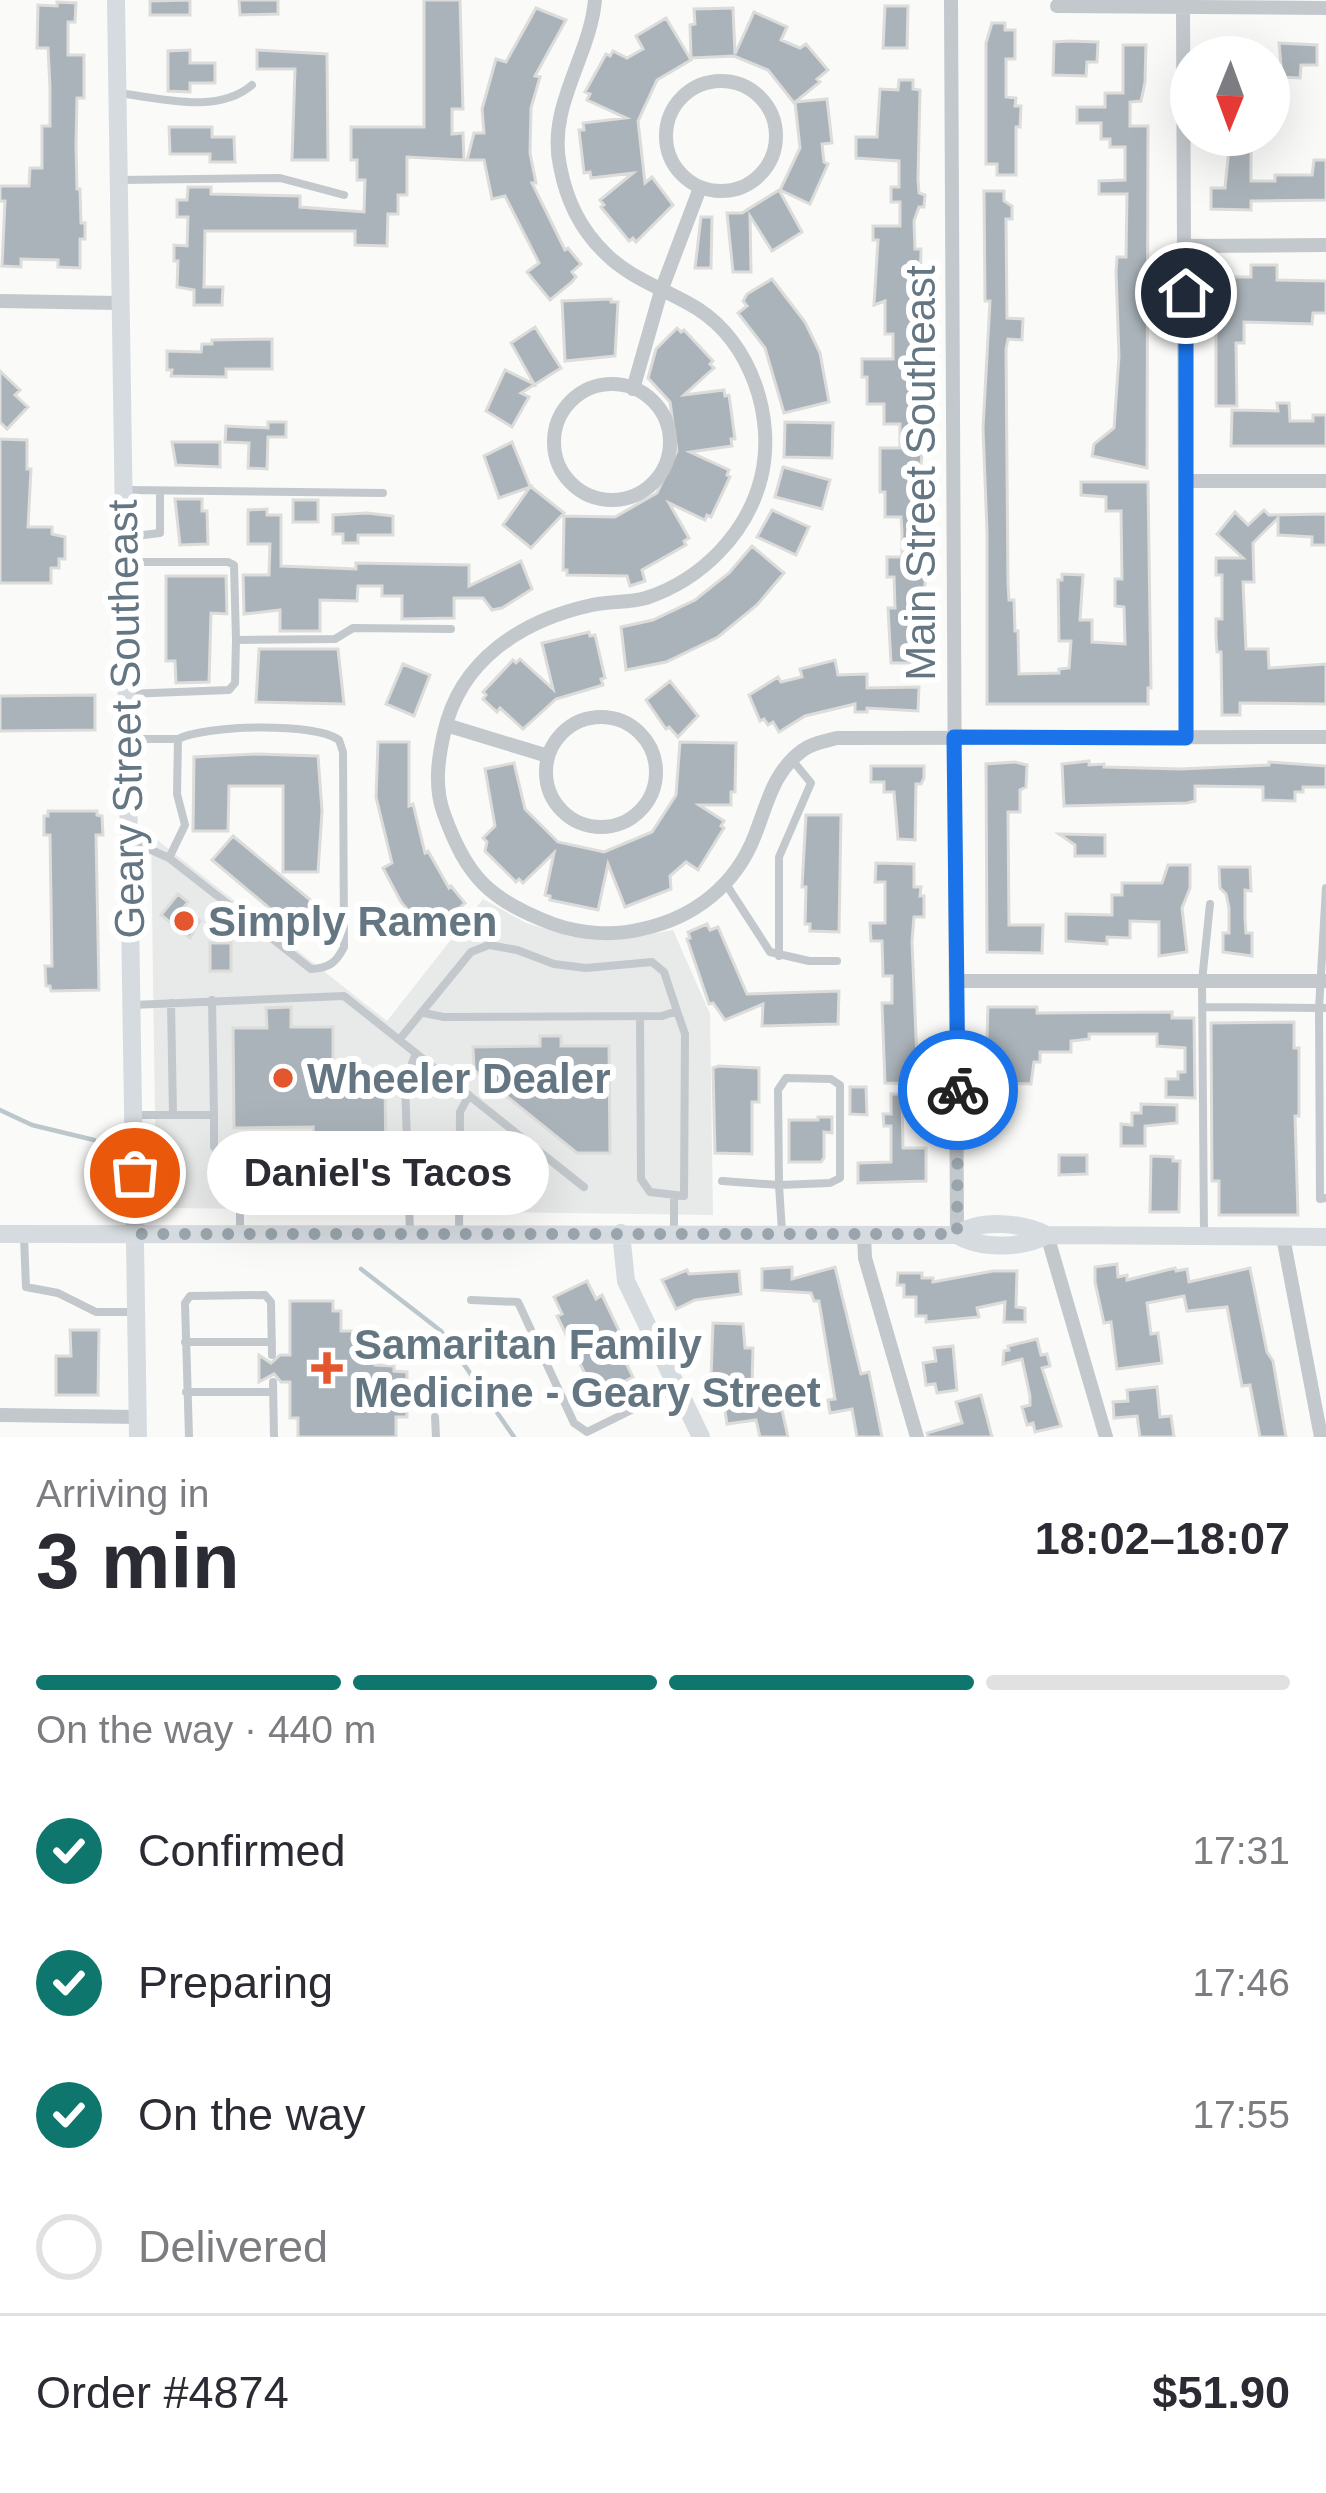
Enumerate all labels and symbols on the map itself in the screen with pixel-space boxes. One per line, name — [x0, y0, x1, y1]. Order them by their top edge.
north arrow — [1170, 36, 1290, 156]
pin — [1135, 242, 1237, 344]
street label: Main Street Southeast — [897, 265, 944, 681]
street label: Geary Street Southeast — [99, 499, 153, 939]
place label: Simply Ramen — [208, 898, 497, 945]
marker: Simply Ramen — [171, 908, 197, 934]
courier — [898, 1030, 1018, 1150]
place label: Wheeler Dealer — [307, 1055, 610, 1102]
marker: Wheeler Dealer — [270, 1065, 296, 1091]
pin — [84, 1122, 186, 1224]
callout: Daniel's Tacos — [207, 1131, 549, 1215]
place label: Samaritan Family Medicine - Geary Street — [354, 1321, 821, 1416]
marker: Samaritan Family Medicine - Geary Street — [311, 1352, 343, 1384]

